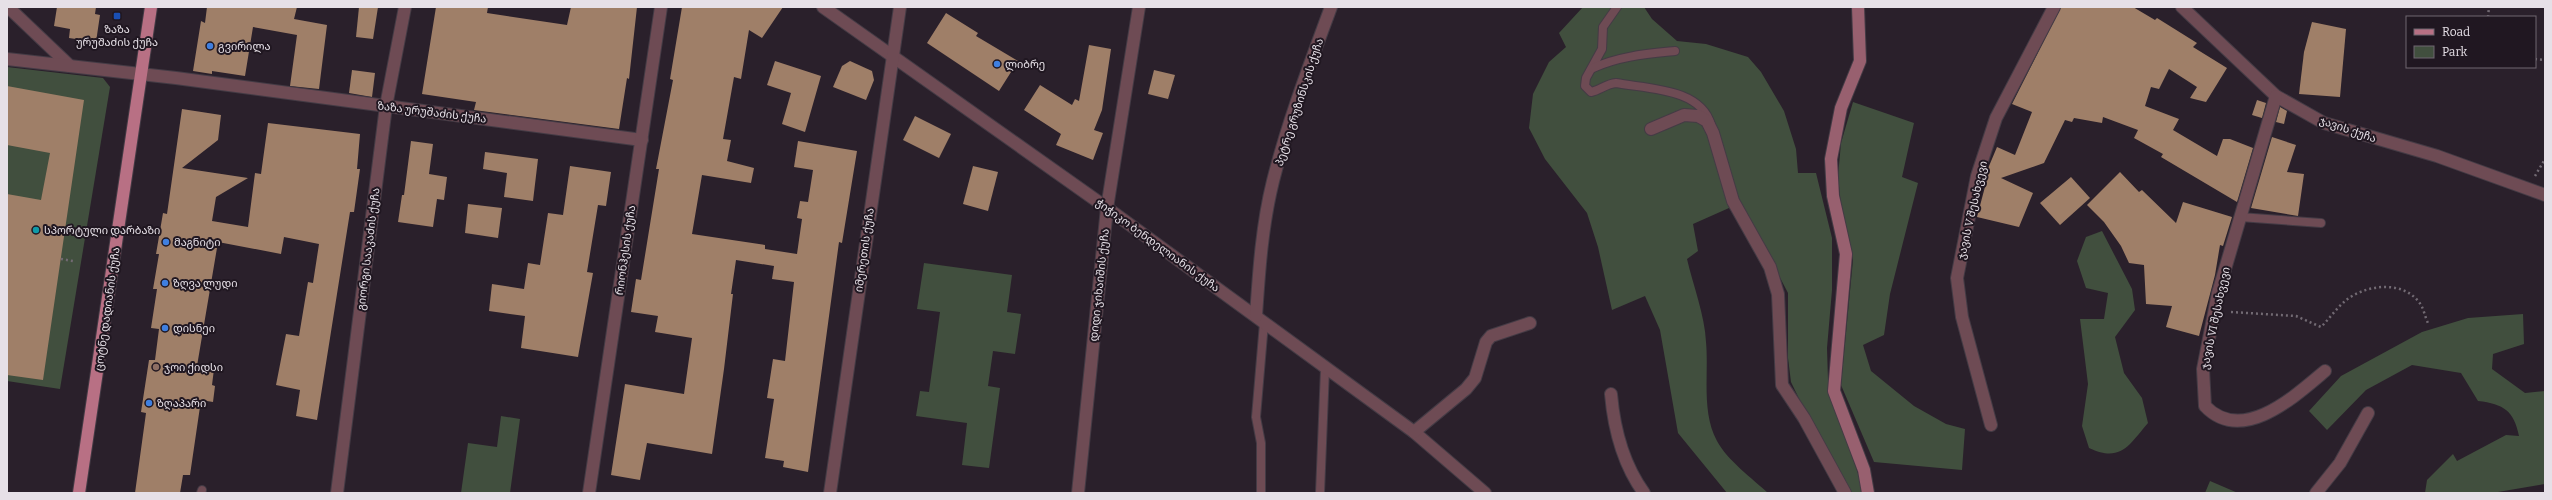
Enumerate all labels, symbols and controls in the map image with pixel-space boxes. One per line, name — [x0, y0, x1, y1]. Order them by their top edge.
marker: ზაზა ურუშაძის ქუჩა — [112, 11, 122, 21]
legend — [2406, 16, 2536, 68]
place label: ზაზა ურუშაძის ქუჩა — [76, 23, 158, 49]
text: Road — [2442, 25, 2470, 39]
street label: პეტრე გრუზინსკის ქუჩა — [1273, 37, 1326, 168]
place label: გვირილა — [218, 40, 270, 53]
marker: გვირილა — [205, 41, 215, 51]
text: Park — [2442, 45, 2468, 59]
place label: ლიბრე — [1005, 58, 1045, 71]
marker: ლიბრე — [992, 59, 1002, 69]
street label: ზაზა ურუშაძის ქუჩა — [377, 99, 487, 126]
street label: ჯავის ქუჩა — [2318, 114, 2378, 145]
street label: ჯავის V შესახვევი — [1955, 160, 1990, 261]
street label: გიორგი სააკაძის ქუჩა — [355, 187, 382, 311]
street label: ჭიჭიკო ბენდელიანის ქუჩა — [1093, 196, 1222, 295]
street label: რიონჰესის ქუჩა — [613, 204, 638, 296]
street label: იმერეთის ქუჩა — [852, 207, 877, 293]
place label: სპორტული დარბაზი — [44, 224, 160, 237]
marker: სპორტული დარბაზი — [31, 225, 41, 235]
street label: დიდი ჯიხაიშის ქუჩა — [1087, 228, 1112, 342]
place label: მაგნიტი — [174, 236, 221, 249]
marker: მაგნიტი — [161, 237, 171, 247]
street label: ცოტნე დადიანის ქუჩა — [92, 246, 123, 372]
street label: ჯავის VI შესახვევი — [2198, 266, 2233, 371]
place label: ზღვა ლუდი — [173, 277, 237, 290]
marker: ზღვა ლუდი — [160, 278, 170, 288]
place label: დისნეი — [173, 322, 215, 335]
marker: დისნეი — [160, 323, 170, 333]
place label: ჯოი ქიდსი — [164, 361, 223, 374]
marker: ჯოი ქიდსი — [151, 362, 161, 372]
place label: ზღაპარი — [157, 397, 206, 410]
marker: ზღაპარი — [144, 398, 154, 408]

